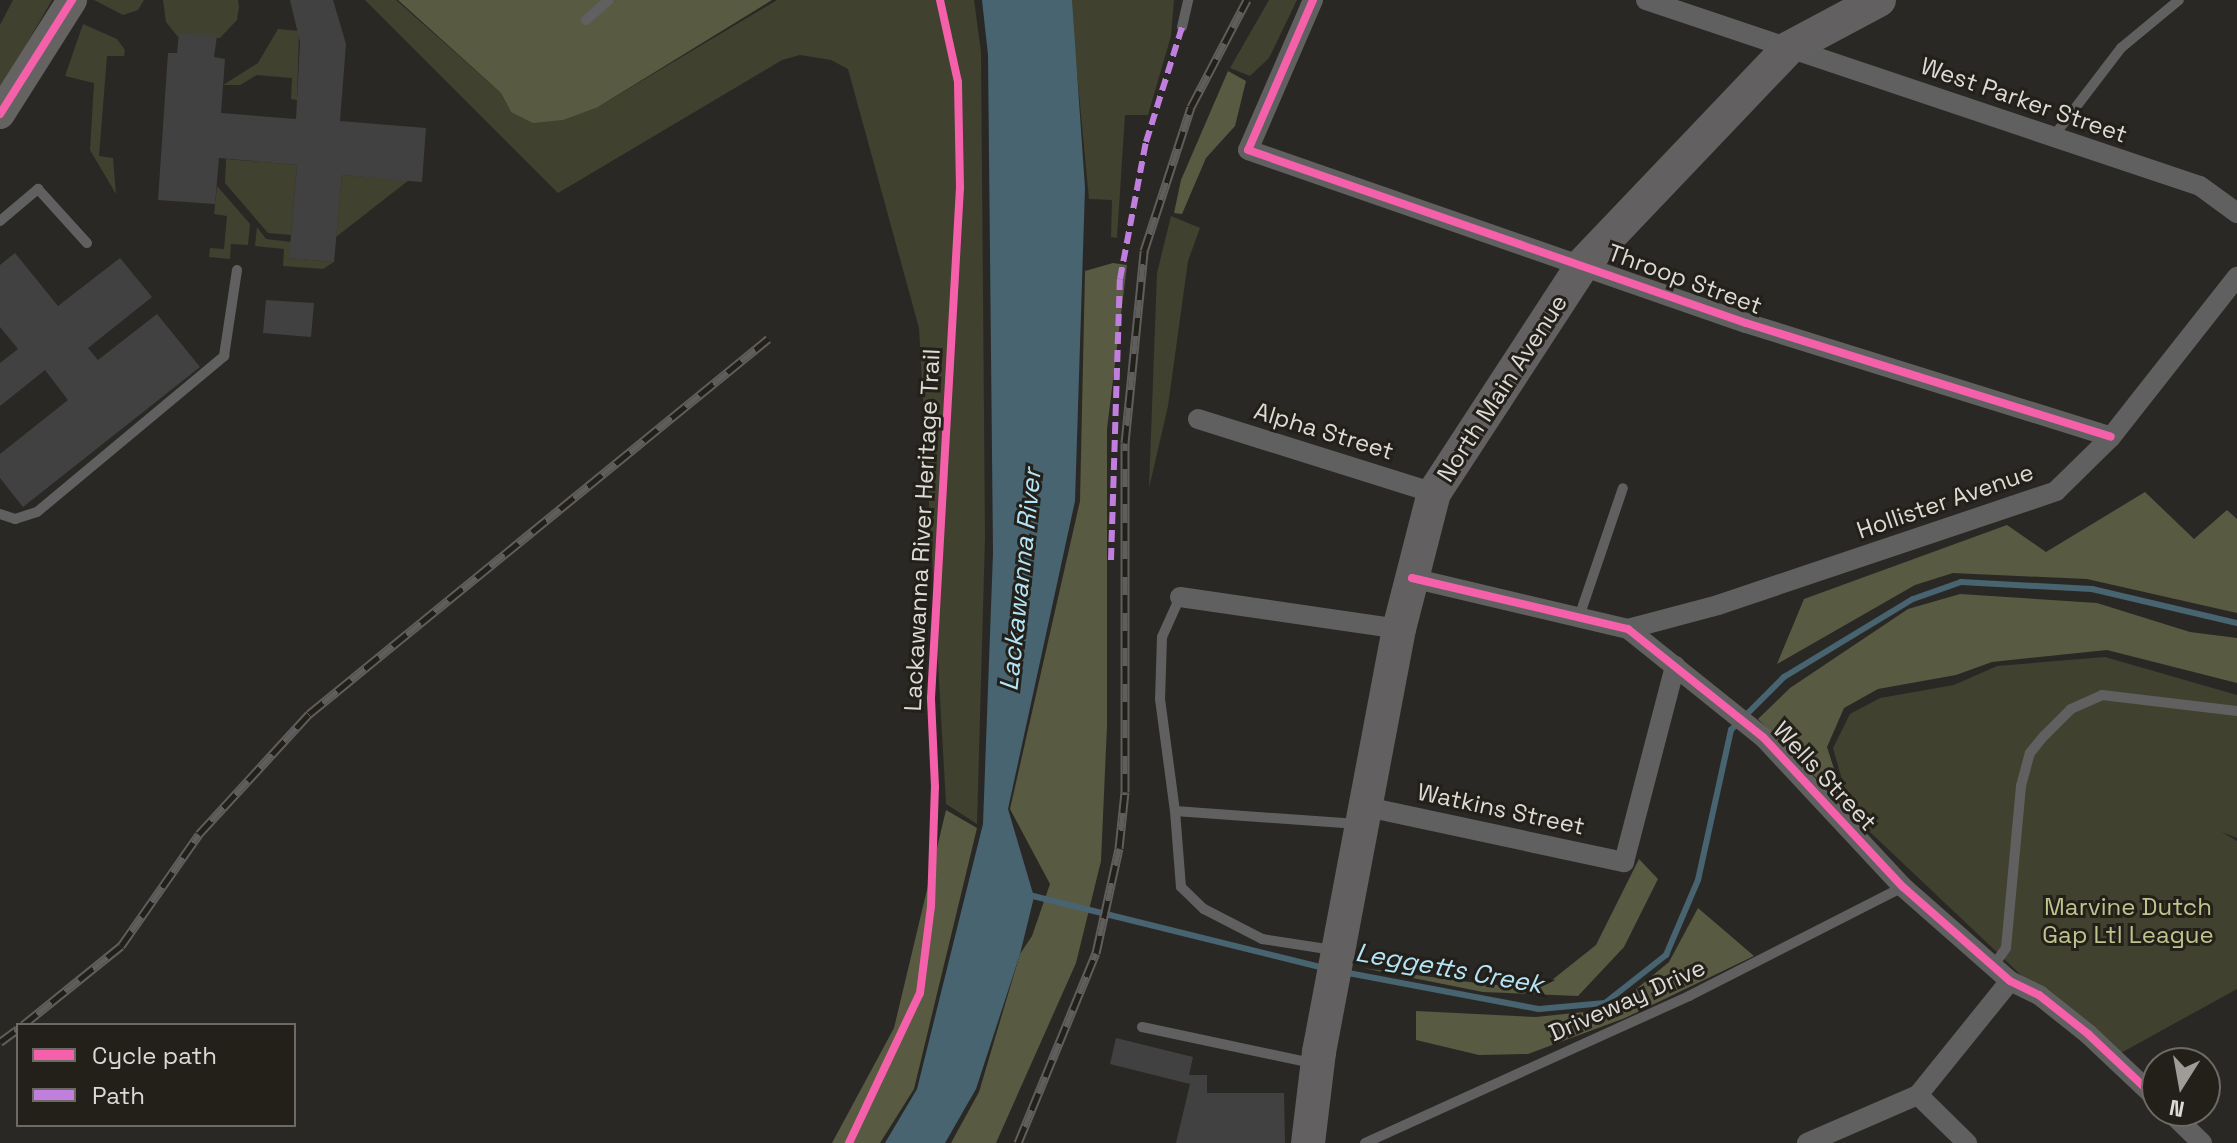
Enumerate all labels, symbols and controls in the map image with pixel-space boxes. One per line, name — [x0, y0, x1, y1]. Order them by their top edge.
street label: West Parker Street — [1917, 51, 2131, 149]
street label: Throop Street — [1604, 238, 1766, 320]
street label: North Main Avenue — [1431, 289, 1573, 487]
street label: Lackawanna River Heritage Trail — [898, 348, 946, 712]
street label: Alpha Street — [1251, 396, 1397, 466]
street label: Hollister Avenue — [1853, 457, 2037, 545]
water label: Lackawanna River — [994, 467, 1048, 693]
street label: Wells Street — [1767, 715, 1883, 837]
street label: Watkins Street — [1415, 777, 1587, 841]
park label: Marvine Dutch Gap Ltl League — [2042, 893, 2214, 949]
water label: Leggetts Creek — [1353, 937, 1545, 1001]
street label: Driveway Drive — [1544, 953, 1710, 1047]
legend — [16, 1023, 296, 1127]
text: Cycle path — [92, 1040, 217, 1071]
north arrow — [2141, 1047, 2221, 1127]
text: Path — [92, 1080, 145, 1111]
text: N — [2167, 1093, 2187, 1124]

